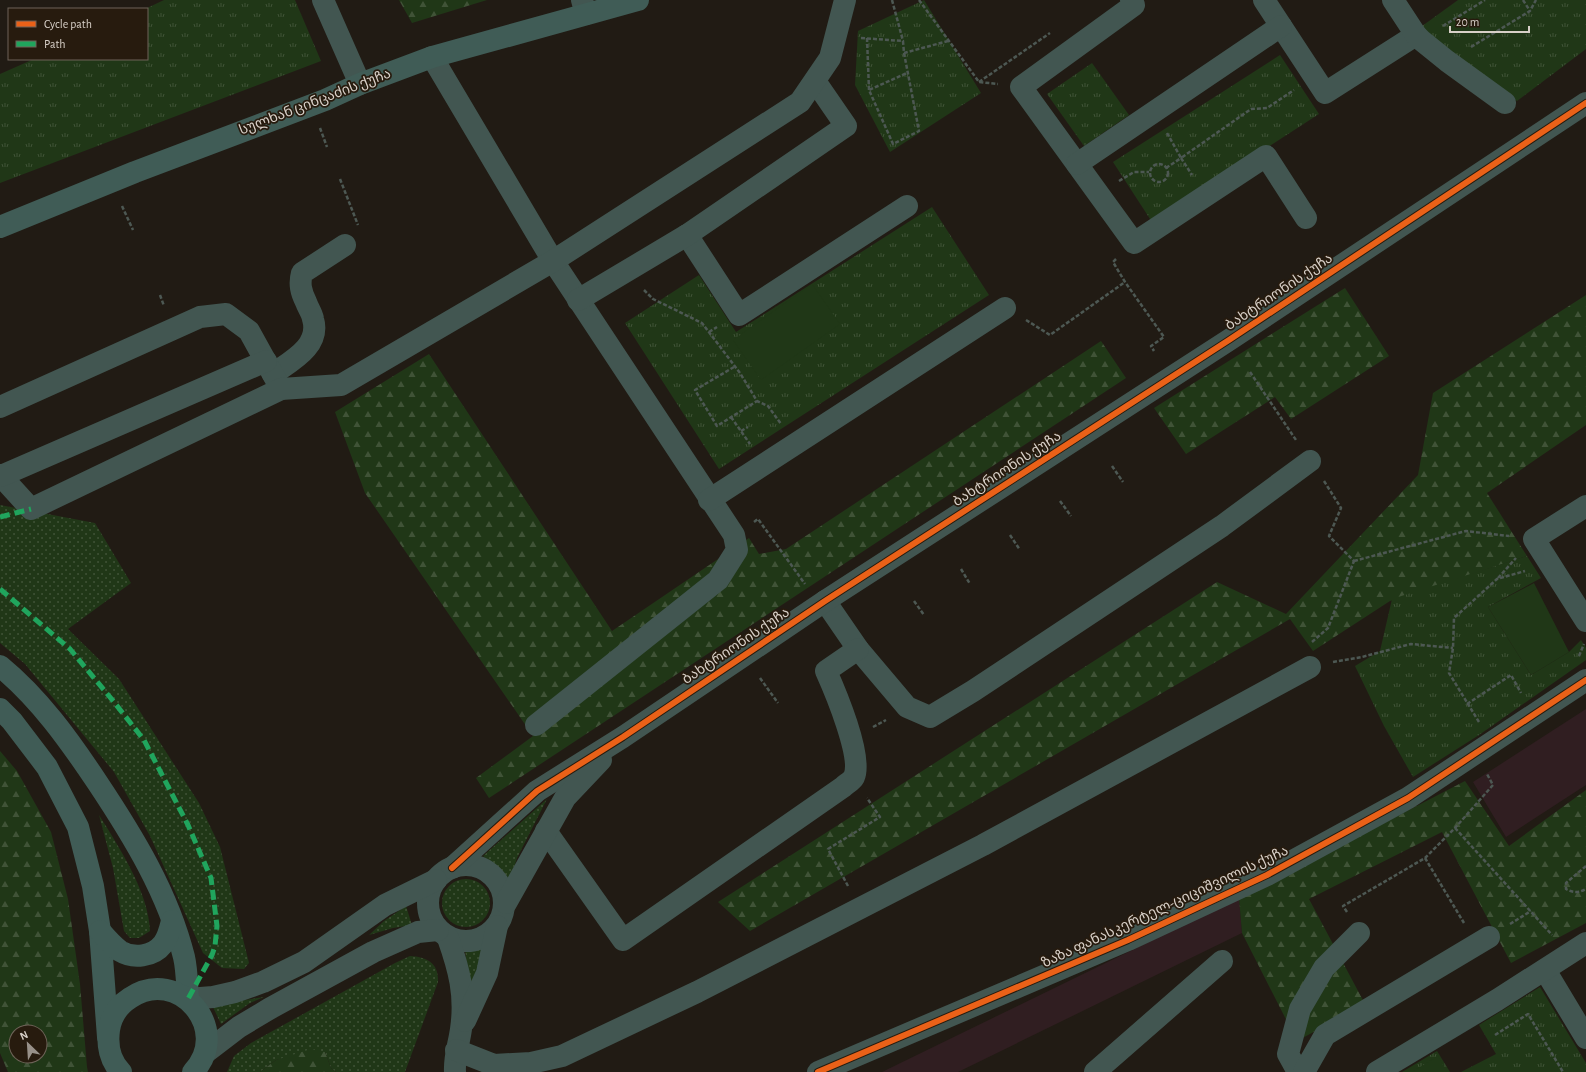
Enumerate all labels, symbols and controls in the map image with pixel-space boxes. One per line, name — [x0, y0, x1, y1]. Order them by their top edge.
legend — [8, 8, 148, 60]
scale bar — [1450, 8, 1529, 34]
text: 20 m — [1456, 16, 1479, 28]
text: Cycle path — [44, 18, 92, 31]
text: Path — [44, 38, 66, 50]
street label: სულხან ცინცაძის ქუჩა — [237, 67, 393, 138]
street label: ბახტრიონის ქუჩა — [1222, 250, 1336, 334]
street label: ბახტრიონის ქუჩა — [950, 428, 1064, 510]
street label: ბახტრიონის ქუჩა — [679, 604, 793, 688]
street label: ზაზა ფანასკერტელ-ციციშვილის ქუჩა — [1039, 843, 1291, 971]
north arrow — [8, 1024, 48, 1064]
text: N — [18, 1029, 30, 1042]

